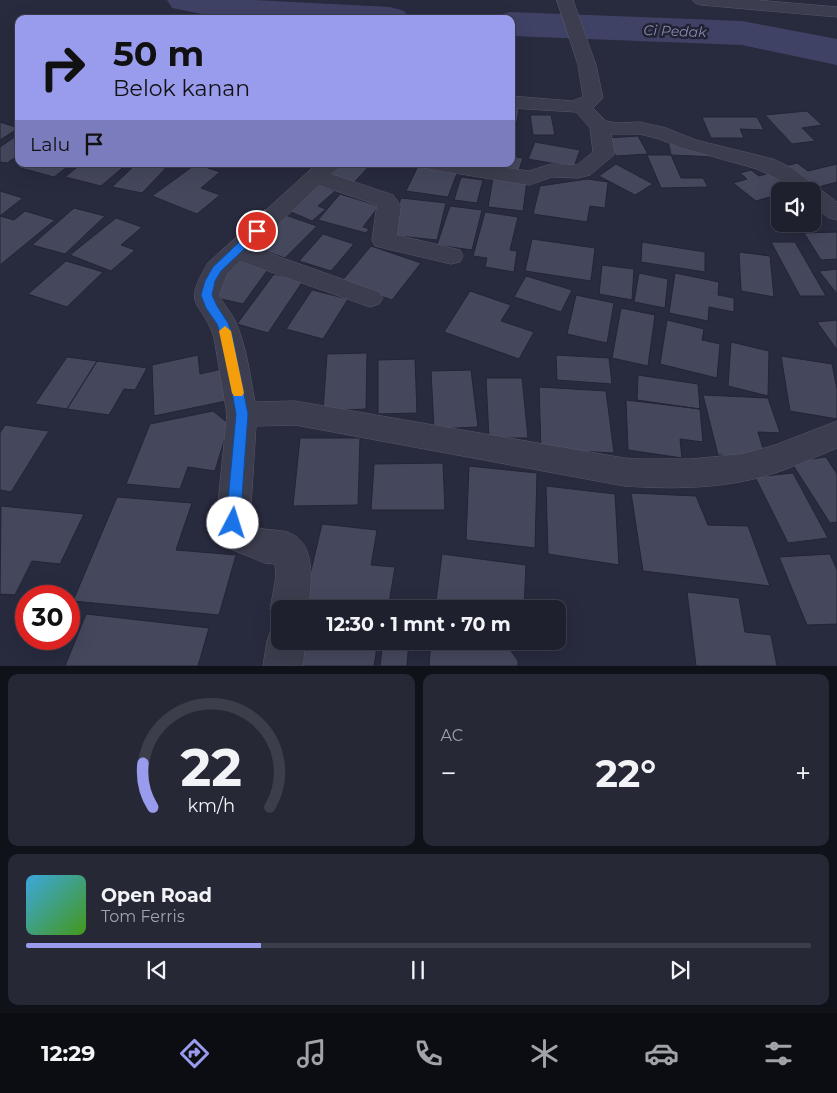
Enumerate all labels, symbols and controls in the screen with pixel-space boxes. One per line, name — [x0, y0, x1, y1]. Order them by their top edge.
water label: Ci Pedak — [643, 21, 708, 41]
text: 50 m — [113, 32, 204, 75]
icon: right — [30, 35, 95, 100]
text: Belok kanan — [113, 75, 250, 102]
icon: arrive — [80, 130, 108, 158]
text: Lalu — [30, 133, 70, 156]
map controls — [771, 182, 821, 232]
button: sound — [771, 182, 821, 232]
pin — [236, 210, 278, 252]
icon: arrive — [243, 217, 271, 245]
position arrow — [206, 496, 258, 548]
speed limit sign: 30 — [15, 585, 80, 650]
text: 12:30 · 1 mnt · 70 m — [326, 613, 511, 636]
text: AC — [441, 726, 463, 745]
text: 22 — [181, 736, 242, 799]
text: 22° — [595, 750, 656, 797]
text: − — [441, 756, 457, 790]
text: + — [795, 756, 811, 790]
text: km/h — [187, 795, 235, 816]
text: Open Road — [101, 884, 212, 907]
text: Tom Ferris — [101, 907, 185, 926]
icon: previous — [143, 956, 171, 984]
icon: pause — [404, 956, 432, 984]
icon: next — [666, 956, 694, 984]
icon: directions — [177, 1036, 212, 1071]
icon: music — [294, 1036, 329, 1071]
icon: phone — [411, 1036, 446, 1071]
icon: climate — [527, 1036, 562, 1071]
icon: car — [644, 1036, 679, 1071]
icon: filters — [761, 1036, 796, 1071]
text: 12:29 — [41, 1040, 95, 1067]

